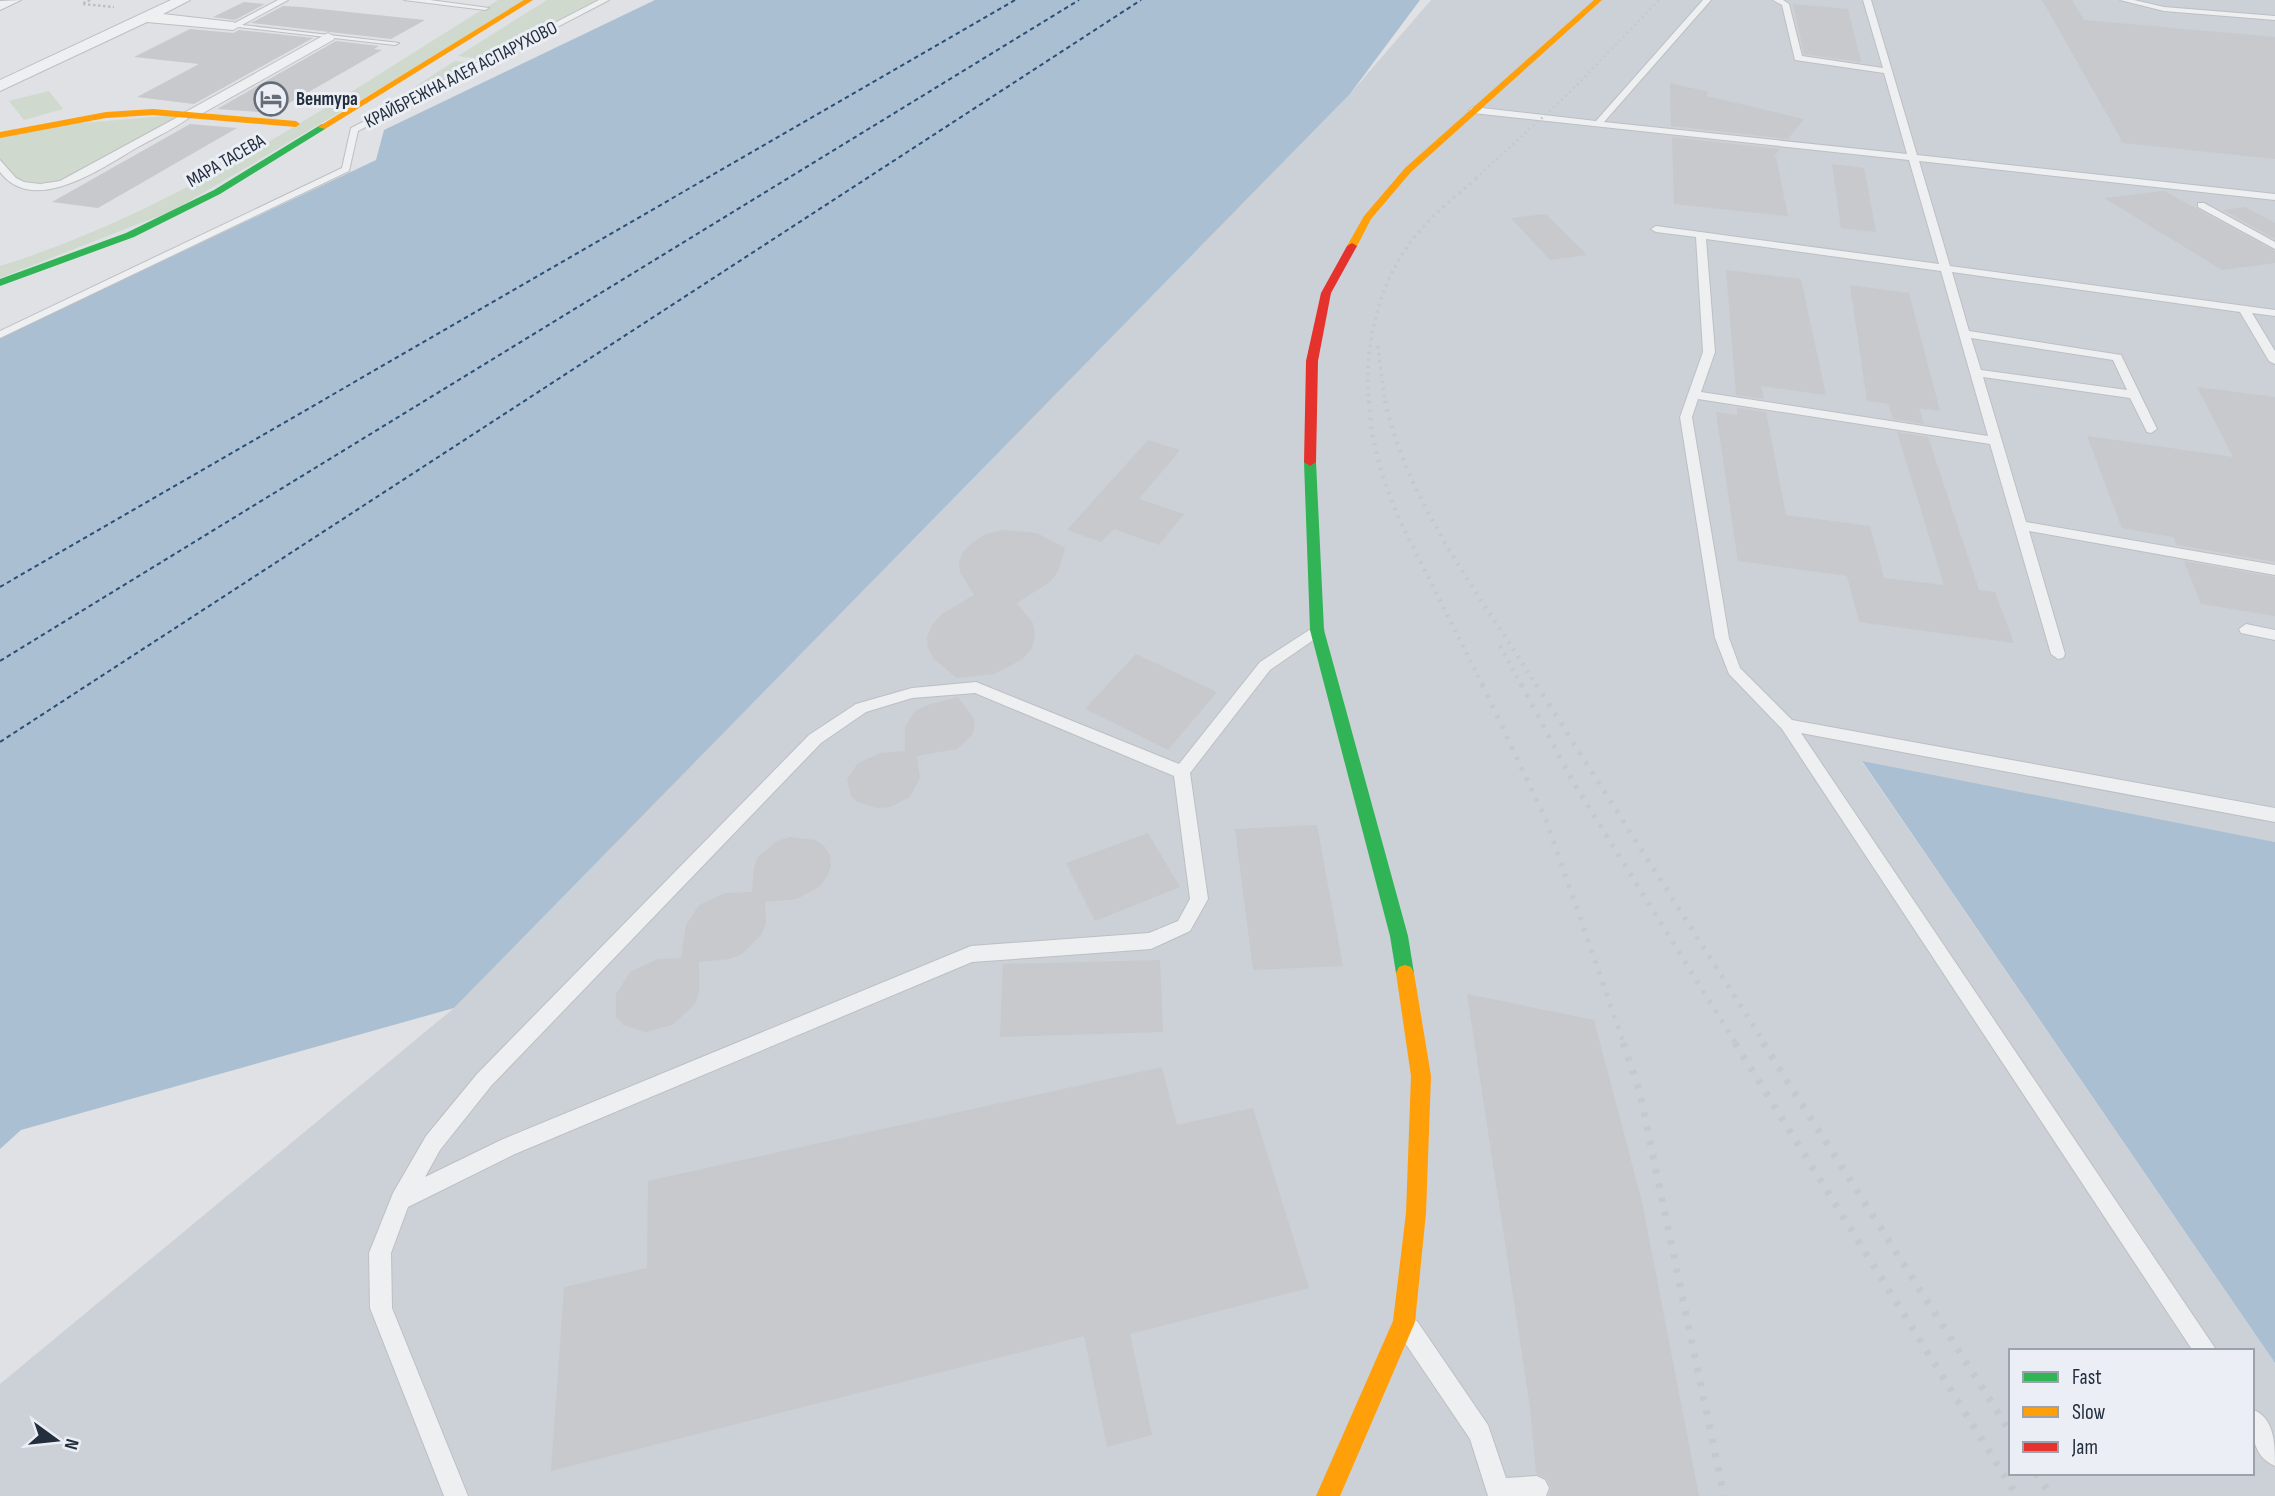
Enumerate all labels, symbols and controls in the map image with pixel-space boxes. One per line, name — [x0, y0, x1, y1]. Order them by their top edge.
street label: КРАЙБРЕЖНА АЛЕЯ АСПАРУХОВО — [361, 16, 561, 134]
hotel icon: Вентура — [252, 80, 290, 118]
place label: Вентура — [296, 88, 358, 111]
street label: МАРА ТАСЕВА — [183, 129, 270, 193]
legend — [2009, 1349, 2254, 1475]
text: Fast — [2072, 1365, 2102, 1390]
text: Slow — [2072, 1400, 2106, 1425]
north arrow — [21, 1405, 91, 1475]
text: Jam — [2071, 1435, 2098, 1460]
text: N — [59, 1436, 83, 1452]

